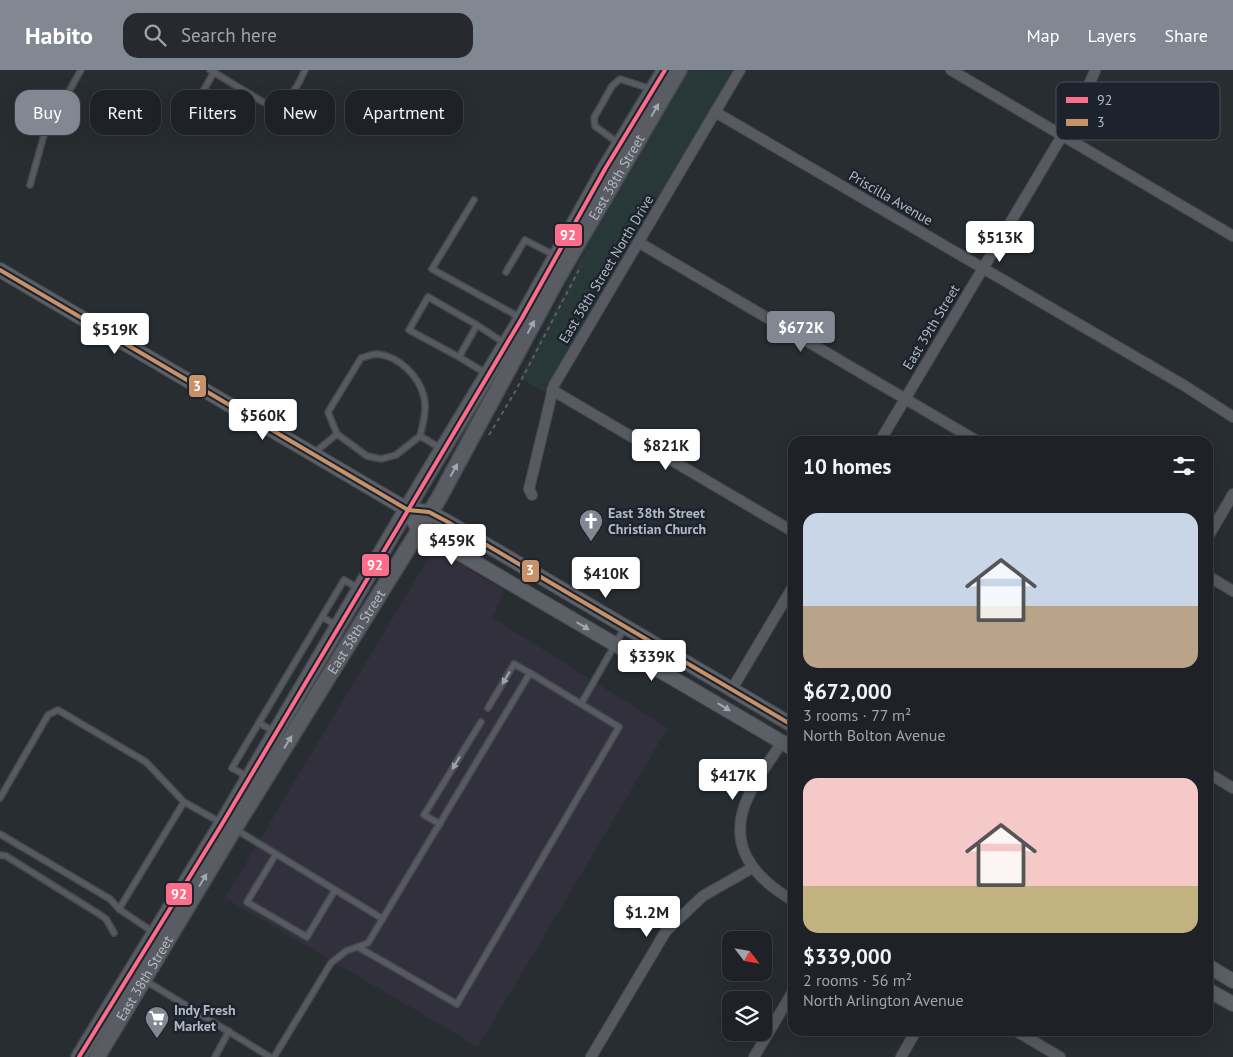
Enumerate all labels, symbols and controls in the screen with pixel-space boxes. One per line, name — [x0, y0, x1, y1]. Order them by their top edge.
search box — [123, 13, 473, 58]
text: Habito — [25, 20, 93, 51]
icon: search — [141, 21, 169, 49]
text: Search here — [181, 23, 277, 47]
text: Map — [1027, 24, 1059, 47]
text: Layers — [1087, 24, 1136, 47]
text: Share — [1164, 24, 1208, 47]
legend — [1056, 82, 1220, 140]
chip: Buy — [15, 90, 80, 135]
chip: Rent — [90, 90, 161, 135]
chip: Filters — [171, 90, 255, 135]
chip: New — [265, 90, 335, 135]
chip: Apartment — [345, 90, 463, 135]
text: 92 — [1097, 91, 1112, 109]
one-way arrow — [651, 103, 660, 116]
text: 3 — [1097, 113, 1105, 131]
street label: East 38th Street — [584, 131, 649, 223]
street label: Priscilla Avenue — [846, 167, 936, 229]
street label: East 38th Street North Drive — [555, 192, 657, 346]
pin: $513K — [965, 220, 1035, 263]
line badge: 92 — [554, 223, 583, 247]
text: 92 — [560, 226, 576, 244]
text: $513K — [977, 227, 1023, 247]
street label: East 39th Street — [899, 281, 964, 373]
pin: $672K — [766, 310, 836, 353]
pin: $519K — [80, 312, 150, 355]
text: $672K — [778, 317, 824, 337]
text: $519K — [92, 319, 138, 339]
one-way arrow — [527, 319, 535, 334]
line badge: 3 — [188, 374, 207, 398]
text: 3 — [193, 377, 201, 395]
pin: $560K — [228, 398, 298, 441]
text: $560K — [240, 405, 286, 425]
pin: $821K — [631, 428, 701, 471]
text: $821K — [643, 435, 689, 455]
icon: filters — [1170, 452, 1198, 480]
text: 10 homes — [803, 453, 891, 480]
one-way arrow — [450, 462, 458, 477]
place label: East 38th Street Christian Church — [608, 504, 706, 538]
church icon: East 38th Street Christian Church — [578, 508, 604, 542]
pin: $459K — [417, 524, 487, 566]
text: $459K — [429, 530, 475, 550]
icon: home — [956, 545, 1046, 635]
line badge: 92 — [361, 553, 390, 577]
text: 92 — [367, 556, 383, 574]
pin: $410K — [571, 556, 641, 599]
line badge: 3 — [521, 559, 540, 583]
text: 3 — [526, 561, 534, 579]
text: $410K — [583, 563, 629, 583]
street label: East 38th Street — [323, 586, 389, 677]
one-way arrow — [577, 621, 590, 630]
pin: $339K — [617, 640, 687, 682]
text: $339K — [629, 646, 675, 666]
one-way arrow — [501, 671, 510, 684]
text: $672,000 — [803, 678, 892, 705]
one-way arrow — [718, 702, 731, 711]
text: 3 rooms · 77 m² — [803, 705, 911, 725]
text: North Bolton Avenue — [803, 725, 946, 745]
one-way arrow — [284, 735, 293, 748]
one-way arrow — [451, 757, 460, 770]
pin: $417K — [698, 758, 768, 801]
text: $417K — [710, 765, 756, 785]
icon: home — [956, 810, 1046, 900]
one-way arrow — [199, 874, 208, 887]
line badge: 92 — [165, 882, 193, 906]
text: 92 — [171, 885, 187, 903]
pin: $1.2M — [612, 896, 682, 938]
text: $1.2M — [625, 902, 669, 922]
north arrow — [722, 931, 772, 981]
map controls — [722, 931, 772, 1041]
street label: East 38th Street — [112, 932, 177, 1024]
text: $339,000 — [803, 943, 892, 970]
text: 2 rooms · 56 m² — [803, 970, 912, 990]
text: North Arlington Avenue — [803, 990, 964, 1010]
button: layers — [722, 991, 772, 1041]
place label: Indy Fresh Market — [174, 1001, 236, 1035]
supermarket icon: Indy Fresh Market — [144, 1005, 170, 1039]

